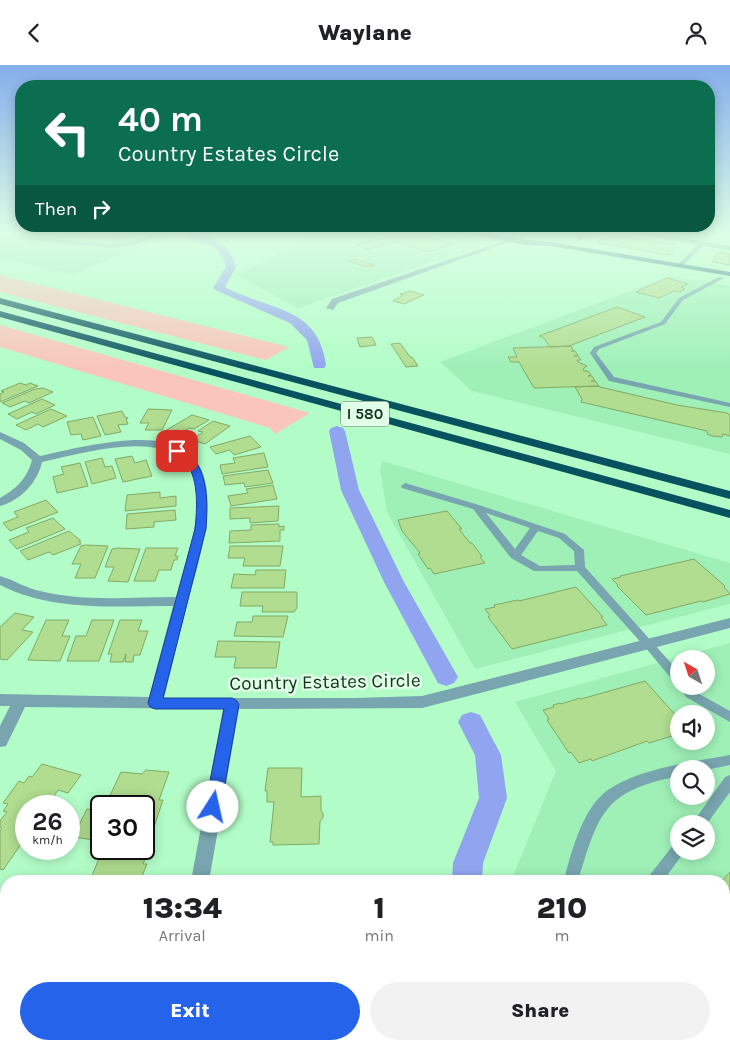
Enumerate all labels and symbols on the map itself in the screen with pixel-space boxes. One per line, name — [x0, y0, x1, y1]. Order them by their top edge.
road number: I 580 — [341, 401, 389, 427]
pin — [156, 430, 198, 472]
north arrow — [670, 650, 715, 695]
street label: Country Estates Circle — [229, 669, 421, 695]
position arrow — [186, 780, 238, 832]
speed limit sign: 30 — [90, 795, 155, 860]

